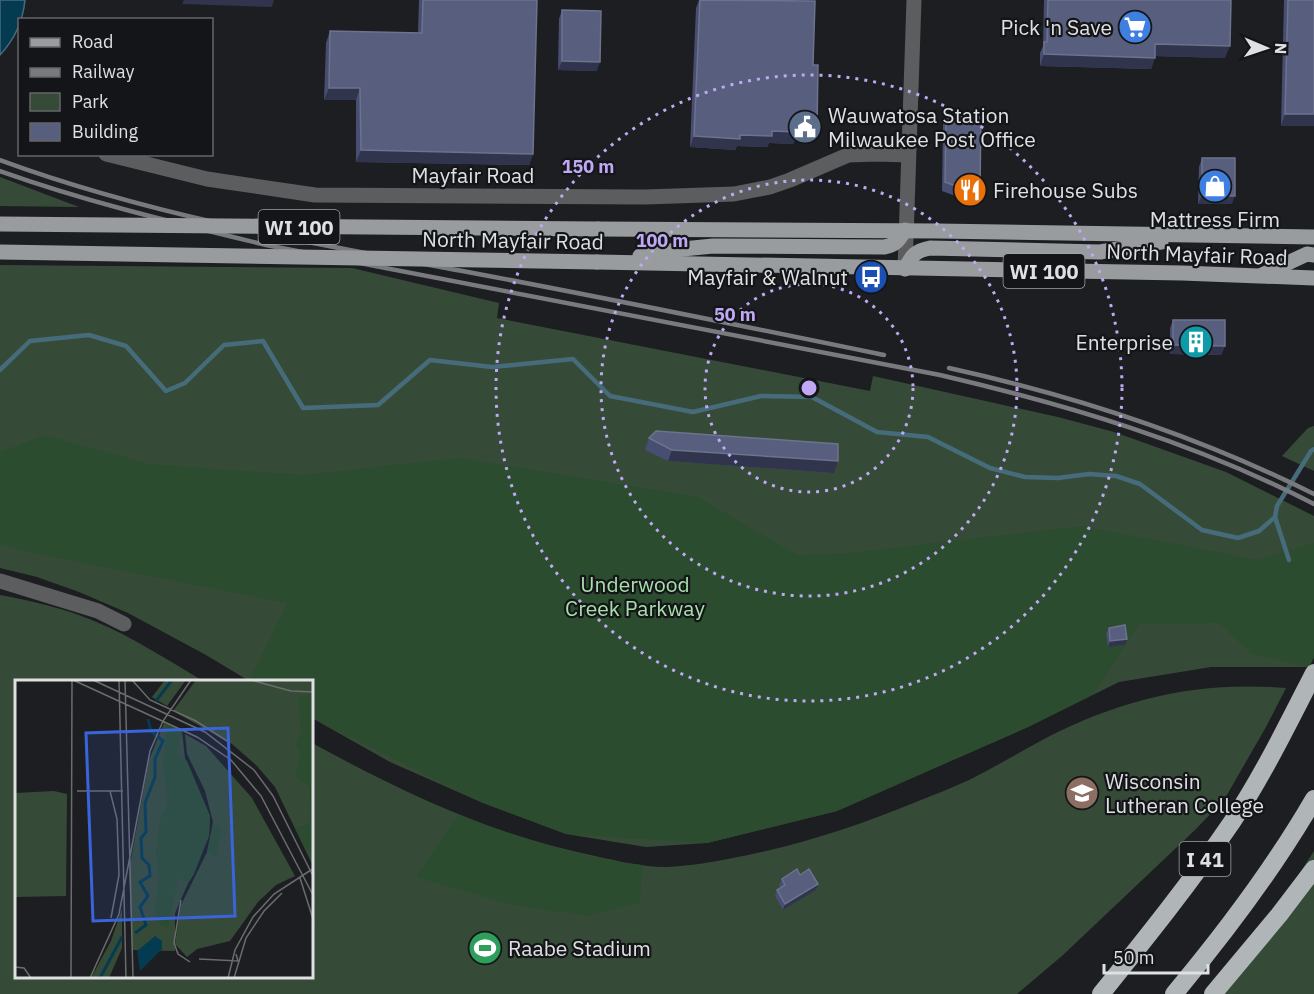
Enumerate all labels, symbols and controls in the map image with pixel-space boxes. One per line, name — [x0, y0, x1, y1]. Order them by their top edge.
supermarket icon: Pick 'n Save — [1117, 9, 1153, 45]
place label: Pick 'n Save — [1001, 13, 1112, 41]
legend — [18, 18, 213, 156]
north arrow — [1236, 18, 1296, 78]
text: Road — [72, 30, 113, 53]
text: N — [1271, 42, 1291, 55]
text: Railway — [72, 60, 134, 83]
text: Park — [72, 90, 109, 113]
place label: Wauwatosa Station Milwaukee Post Office — [828, 101, 1036, 153]
public building icon: Wauwatosa Station Milwaukee Post Office — [787, 109, 823, 145]
text: Building — [72, 120, 139, 143]
text: 150 m — [562, 155, 614, 178]
street label: Mayfair Road — [412, 161, 534, 189]
shop icon: Mattress Firm — [1197, 168, 1233, 204]
restaurant icon: Firehouse Subs — [952, 172, 988, 208]
place label: Firehouse Subs — [993, 176, 1138, 204]
place label: Mattress Firm — [1150, 205, 1280, 233]
road number: WI 100 — [258, 210, 340, 244]
street label: North Mayfair Road — [422, 224, 604, 256]
text: 100 m — [636, 229, 688, 252]
street label: North Mayfair Road — [1106, 237, 1288, 271]
road number: WI 100 — [1004, 254, 1084, 288]
bus stop icon: Mayfair & Walnut — [853, 259, 889, 295]
place label: Mayfair & Walnut — [687, 263, 848, 291]
text: 50 m — [714, 303, 756, 326]
building icon: Enterprise — [1178, 324, 1214, 360]
place label: Enterprise — [1075, 328, 1173, 356]
centre of rings — [799, 378, 819, 398]
park label: Underwood Creek Parkway — [565, 570, 705, 622]
inset map — [15, 680, 314, 979]
place label: Wisconsin Lutheran College — [1105, 767, 1264, 819]
school or university icon: Wisconsin Lutheran College — [1064, 775, 1100, 811]
road number: I 41 — [1180, 842, 1230, 876]
sports icon: Raabe Stadium — [467, 930, 503, 966]
place label: Raabe Stadium — [508, 934, 651, 962]
scale bar — [1104, 937, 1208, 975]
text: 50 m — [1113, 946, 1155, 969]

